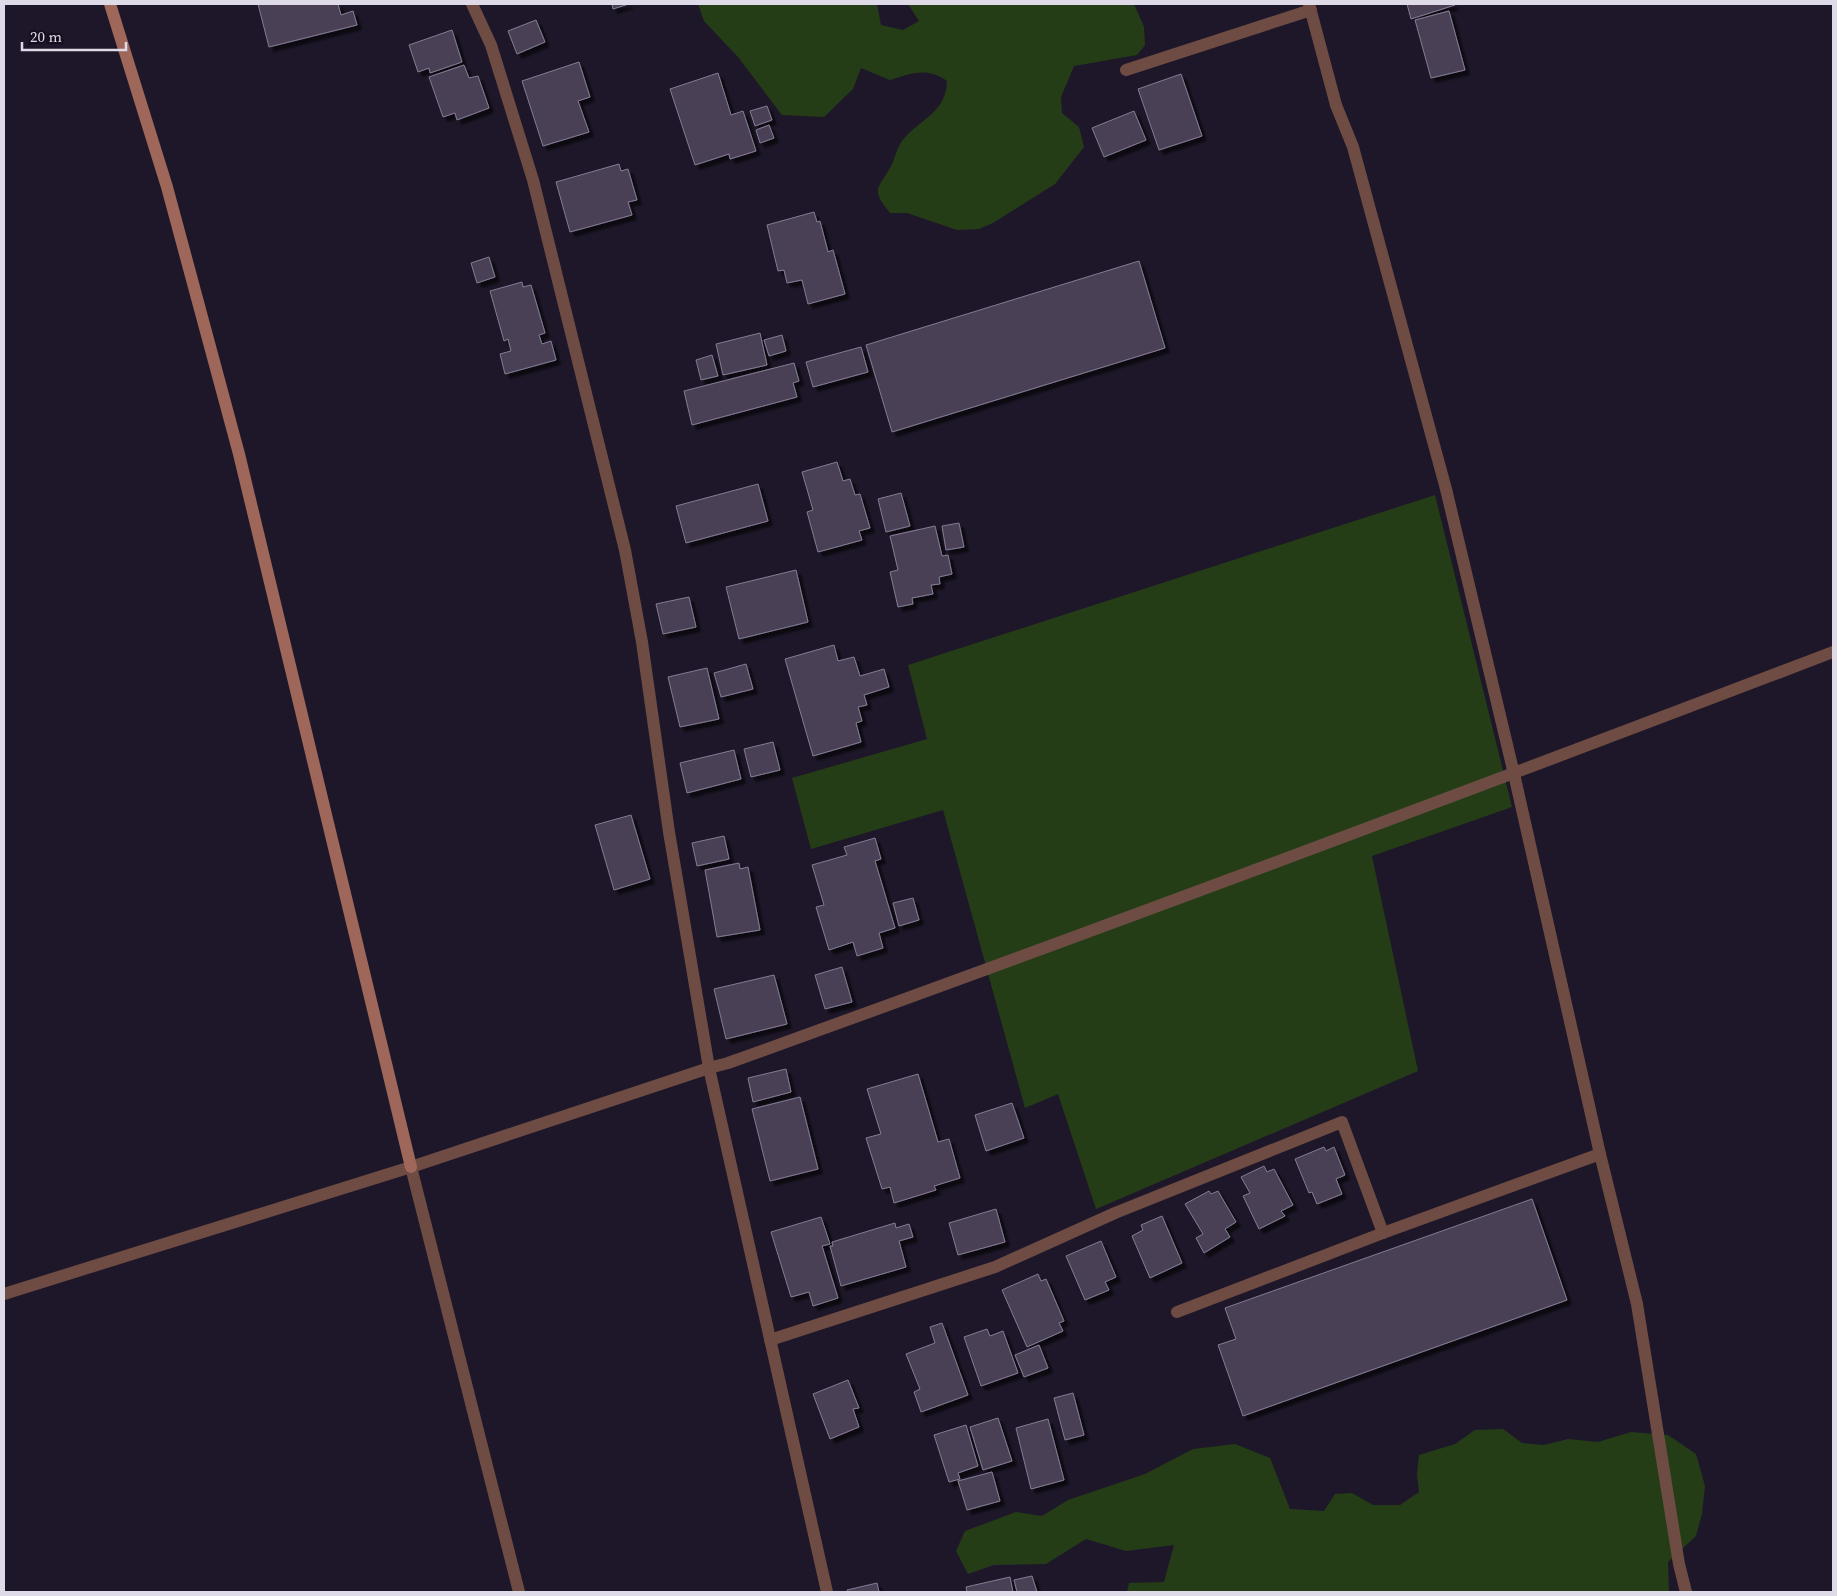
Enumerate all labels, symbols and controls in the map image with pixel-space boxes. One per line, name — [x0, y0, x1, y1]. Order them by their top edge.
scale bar — [22, 20, 126, 52]
text: 20 m — [30, 26, 62, 47]

